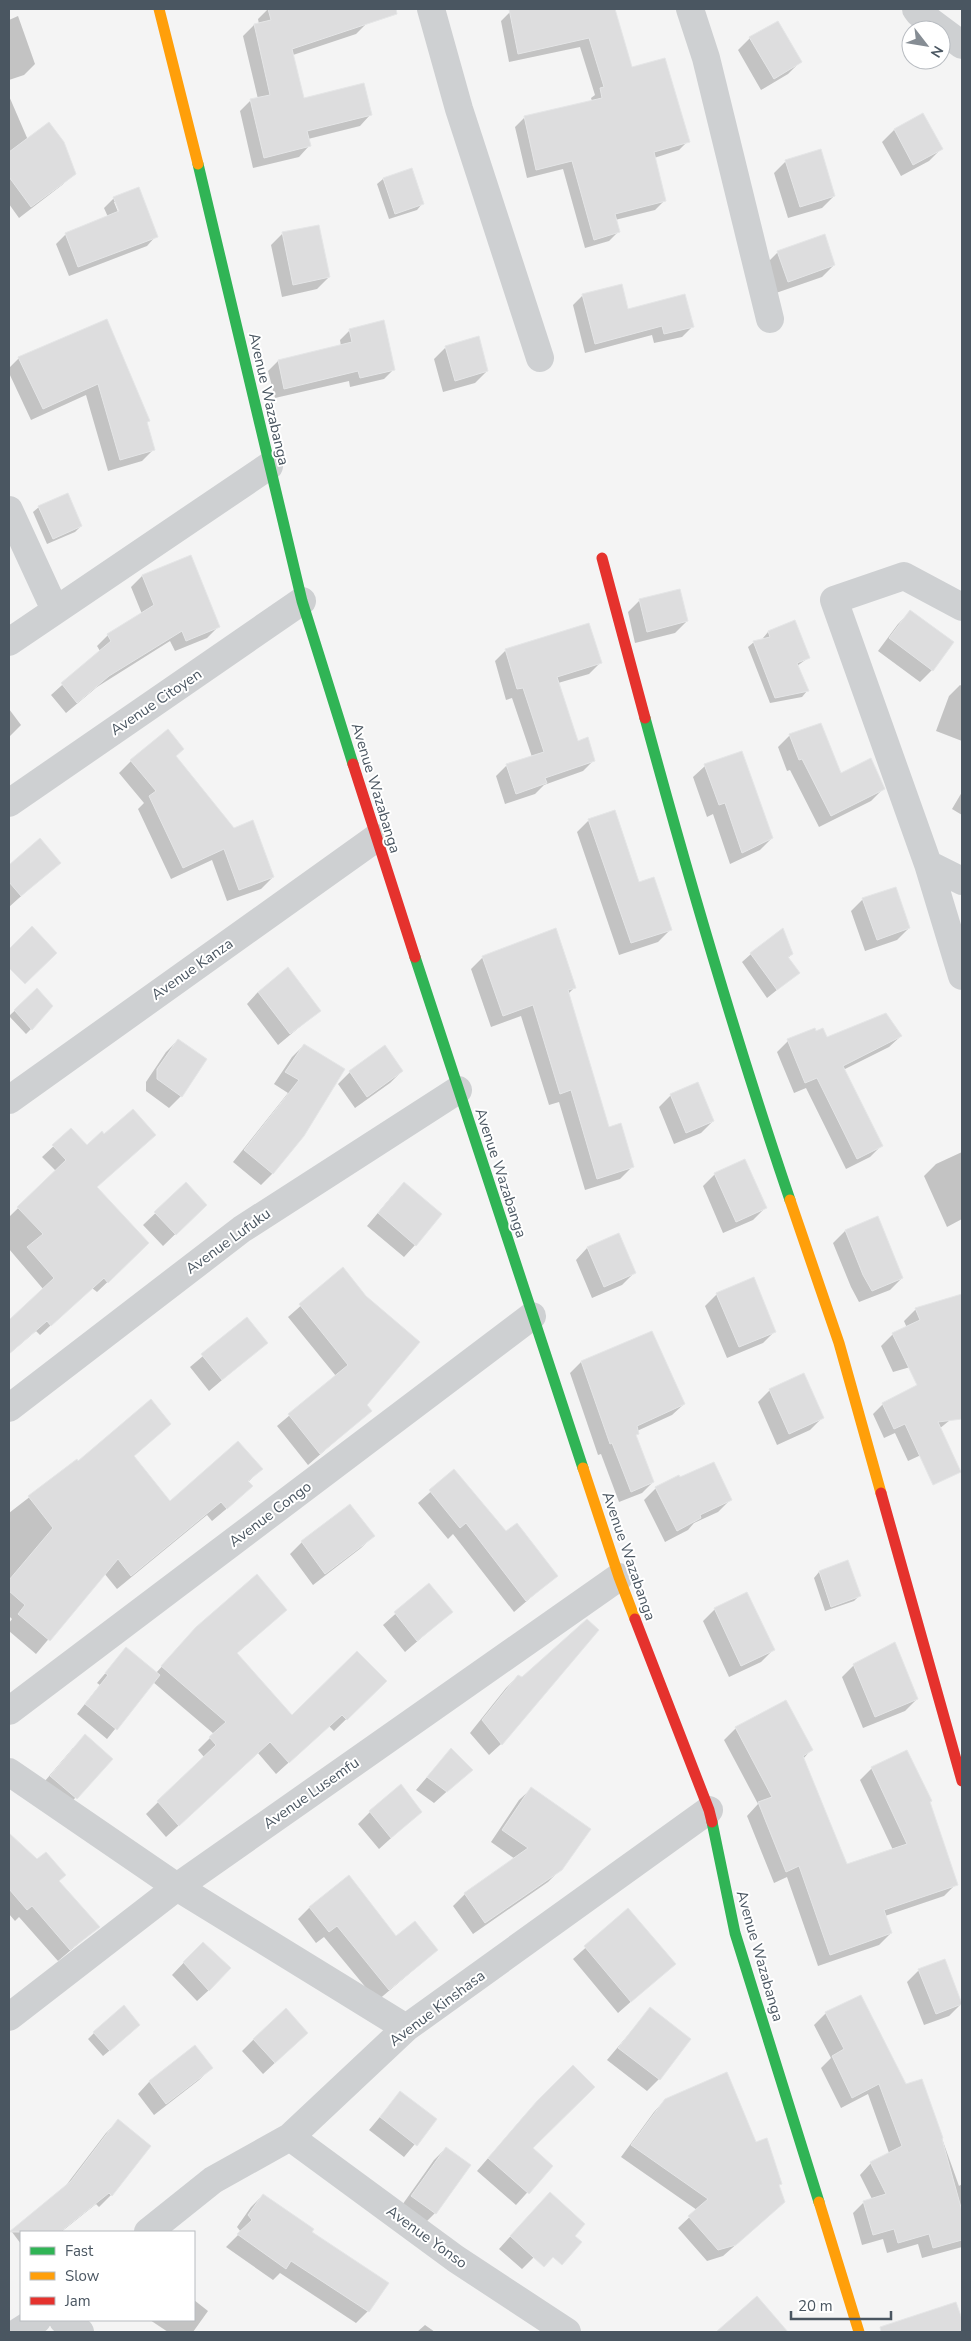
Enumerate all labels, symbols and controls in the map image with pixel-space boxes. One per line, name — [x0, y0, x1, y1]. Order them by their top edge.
north arrow — [901, 20, 951, 70]
text: N — [926, 42, 948, 61]
street label: Avenue Wazabanga — [244, 331, 294, 467]
street label: Avenue Citoyen — [106, 664, 206, 740]
street label: Avenue Wazabanga — [347, 720, 405, 856]
street label: Avenue Kanza — [147, 933, 237, 1005]
street label: Avenue Wazabanga — [471, 1106, 531, 1240]
street label: Avenue Lufuku — [181, 1203, 275, 1279]
street label: Avenue Congo — [225, 1476, 315, 1552]
street label: Avenue Wazabanga — [598, 1489, 660, 1623]
street label: Avenue Lusemfu — [259, 1752, 363, 1834]
street label: Avenue Wazabanga — [732, 1888, 788, 2024]
street label: Avenue Kinshasa — [385, 1965, 489, 2051]
street label: Avenue Yonso — [383, 2201, 471, 2273]
legend — [20, 2231, 195, 2321]
text: Fast — [65, 2241, 94, 2261]
text: Slow — [65, 2266, 100, 2286]
scale bar — [791, 2288, 891, 2320]
text: Jam — [64, 2291, 91, 2311]
text: 20 m — [798, 2296, 833, 2316]

